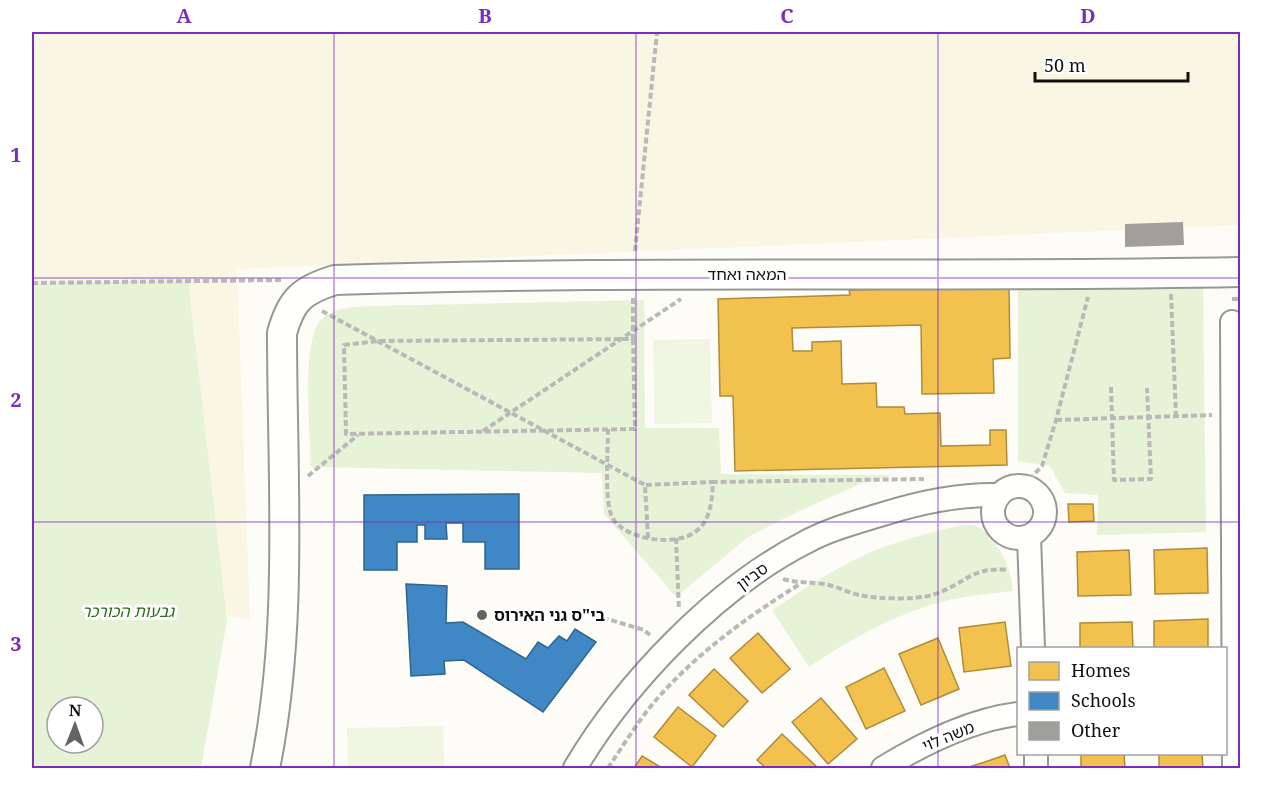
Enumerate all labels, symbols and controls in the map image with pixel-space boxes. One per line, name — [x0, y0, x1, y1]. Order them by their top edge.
text: A — [176, 2, 192, 29]
text: B — [478, 2, 492, 29]
text: C — [780, 2, 794, 29]
text: D — [1080, 2, 1096, 29]
scale bar — [1035, 45, 1188, 83]
text: 50 m — [1044, 53, 1086, 77]
text: 1 — [10, 141, 22, 168]
street label: המאה ואחד — [707, 263, 787, 285]
text: 2 — [10, 386, 22, 413]
street label: סביון — [732, 557, 772, 595]
park label: גבעות הכורכר — [82, 600, 175, 622]
place label: בי"ס גני האירוס — [494, 604, 605, 626]
marker: בי"ס גני האירוס — [475, 608, 489, 622]
text: 3 — [10, 630, 22, 657]
legend — [1017, 647, 1227, 755]
text: Homes — [1071, 658, 1130, 682]
text: Schools — [1071, 688, 1136, 712]
north arrow — [45, 695, 105, 755]
text: N — [69, 699, 82, 721]
street label: משה לוי — [919, 716, 977, 756]
text: Other — [1071, 718, 1121, 742]

